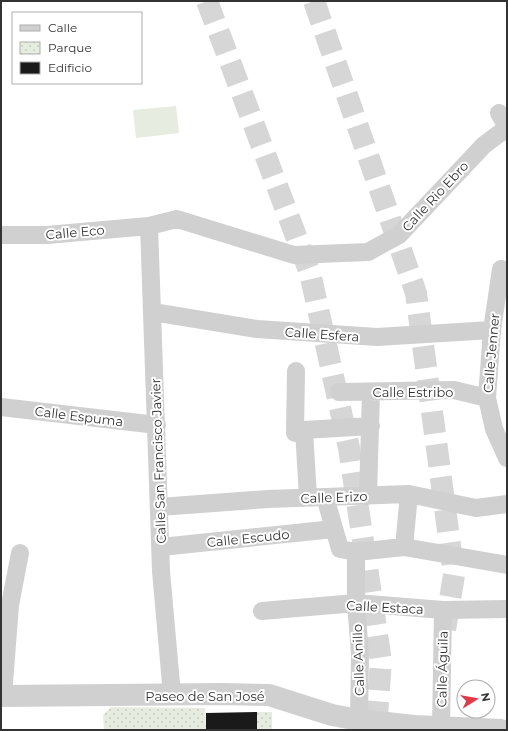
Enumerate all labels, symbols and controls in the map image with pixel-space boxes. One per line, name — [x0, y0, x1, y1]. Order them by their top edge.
legend — [12, 12, 142, 84]
text: Calle — [48, 20, 77, 35]
text: Parque — [48, 40, 92, 55]
text: Edificio — [48, 60, 92, 75]
street label: Calle Rio Ebro — [398, 158, 472, 234]
street label: Calle Eco — [45, 221, 105, 243]
street label: Calle Jenner — [480, 312, 502, 394]
street label: Calle Esfera — [284, 323, 360, 345]
street label: Calle San Francisco Javier — [147, 378, 169, 544]
street label: Calle Estribo — [373, 384, 453, 400]
street label: Calle Espuma — [34, 403, 124, 429]
street label: Calle Erizo — [300, 488, 368, 506]
street label: Calle Escudo — [206, 526, 290, 550]
street label: Calle Estaca — [346, 597, 424, 617]
street label: Calle Anillo — [349, 624, 367, 696]
street label: Calle Águila — [433, 631, 451, 707]
north arrow — [456, 679, 496, 719]
street label: Paseo de San José — [145, 688, 265, 704]
text: N — [478, 691, 494, 703]

